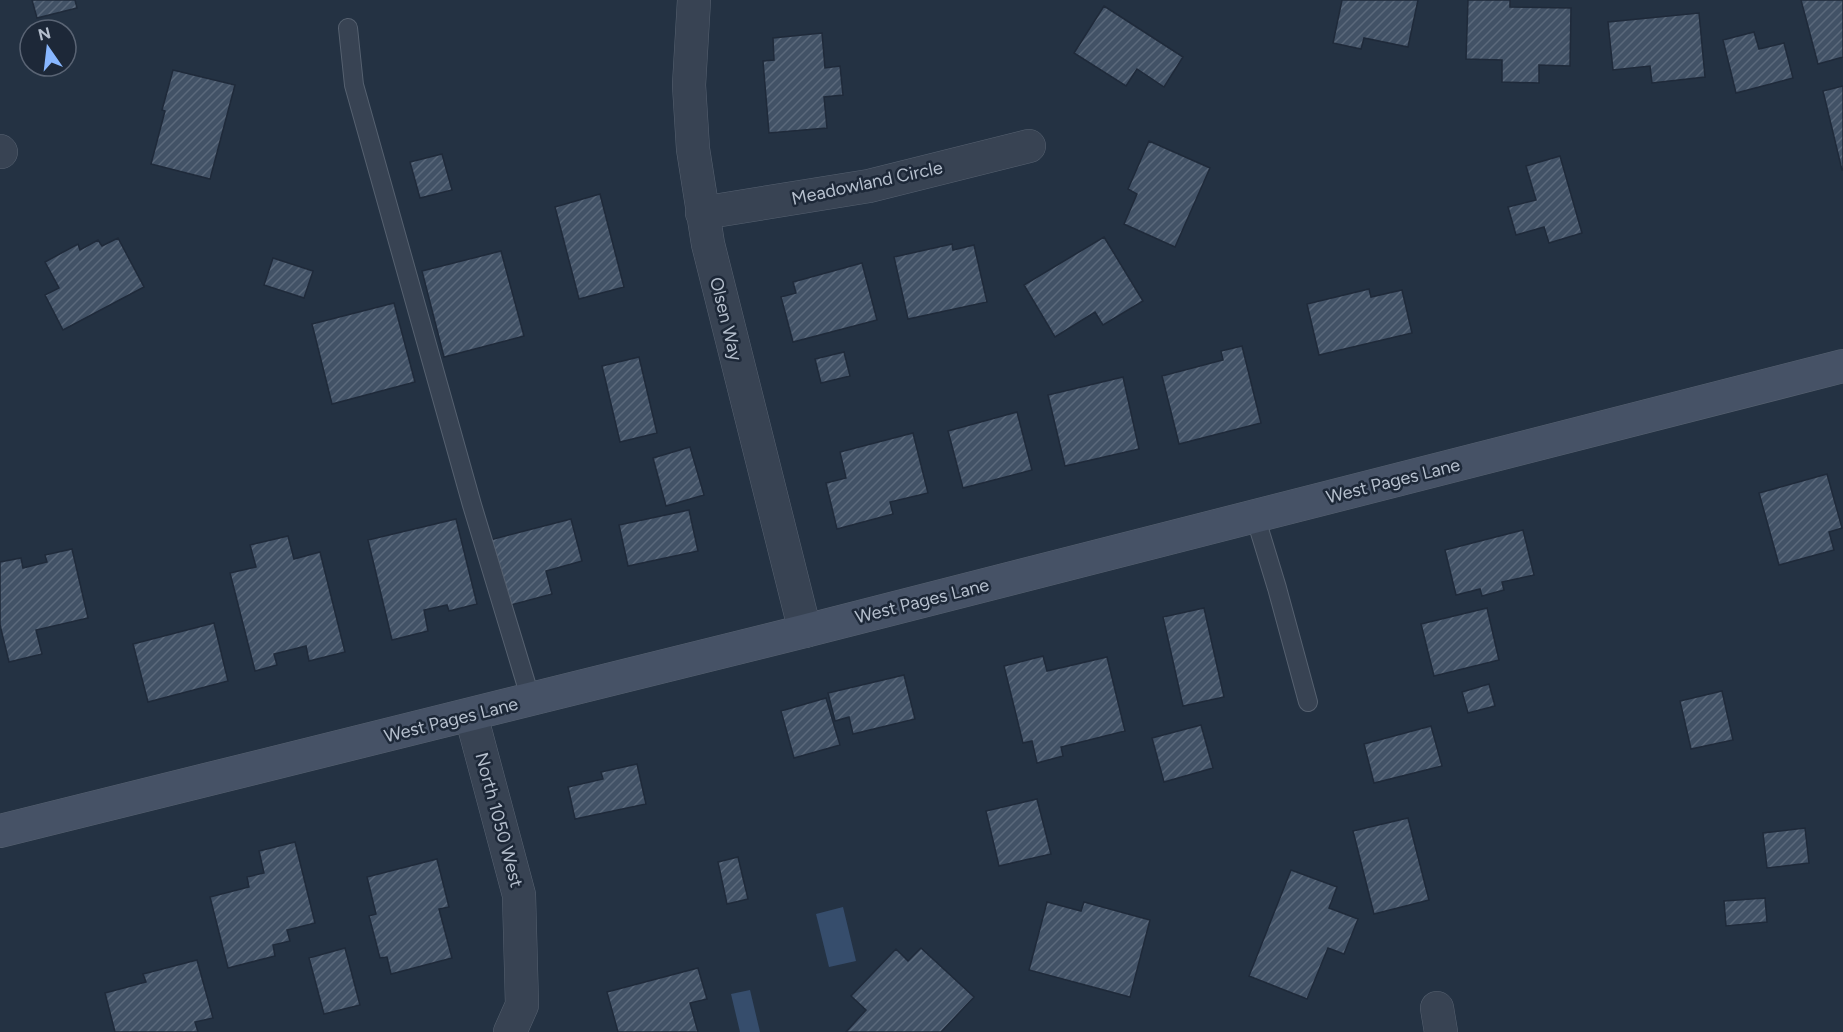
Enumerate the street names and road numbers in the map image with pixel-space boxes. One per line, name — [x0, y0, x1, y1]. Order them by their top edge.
street label: Meadowland Circle — [789, 156, 945, 210]
street label: Olsen Way — [705, 275, 747, 364]
street label: West Pages Lane — [1324, 454, 1462, 508]
street label: West Pages Lane — [853, 574, 991, 628]
street label: West Pages Lane — [382, 693, 520, 747]
street label: North 1050 West — [470, 750, 528, 890]

